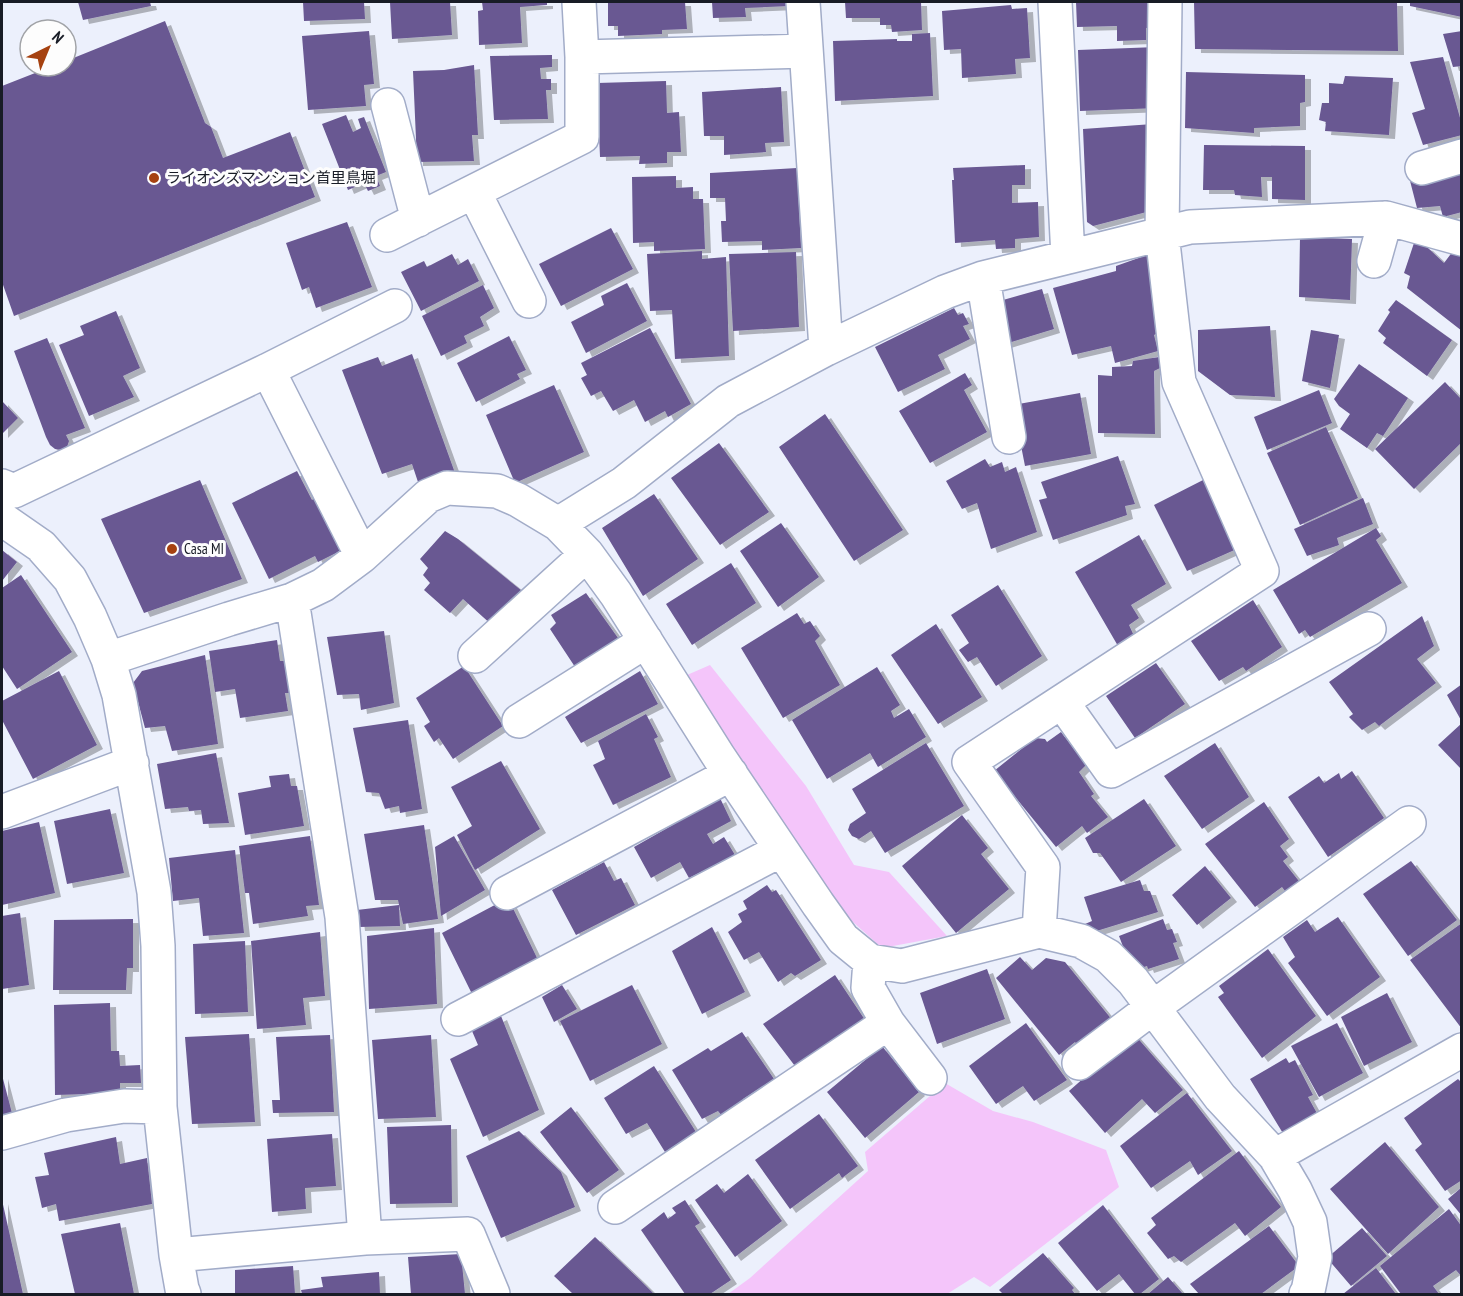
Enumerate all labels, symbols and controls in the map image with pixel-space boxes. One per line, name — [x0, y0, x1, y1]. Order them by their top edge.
north arrow — [18, 18, 78, 78]
text: N — [48, 27, 68, 47]
place label: ライオンズマンション首里鳥堀 — [166, 168, 376, 187]
marker: ライオンズマンション首里鳥堀 — [147, 171, 161, 185]
place label: Casa MI — [184, 539, 224, 558]
marker: Casa MI — [165, 542, 179, 556]

